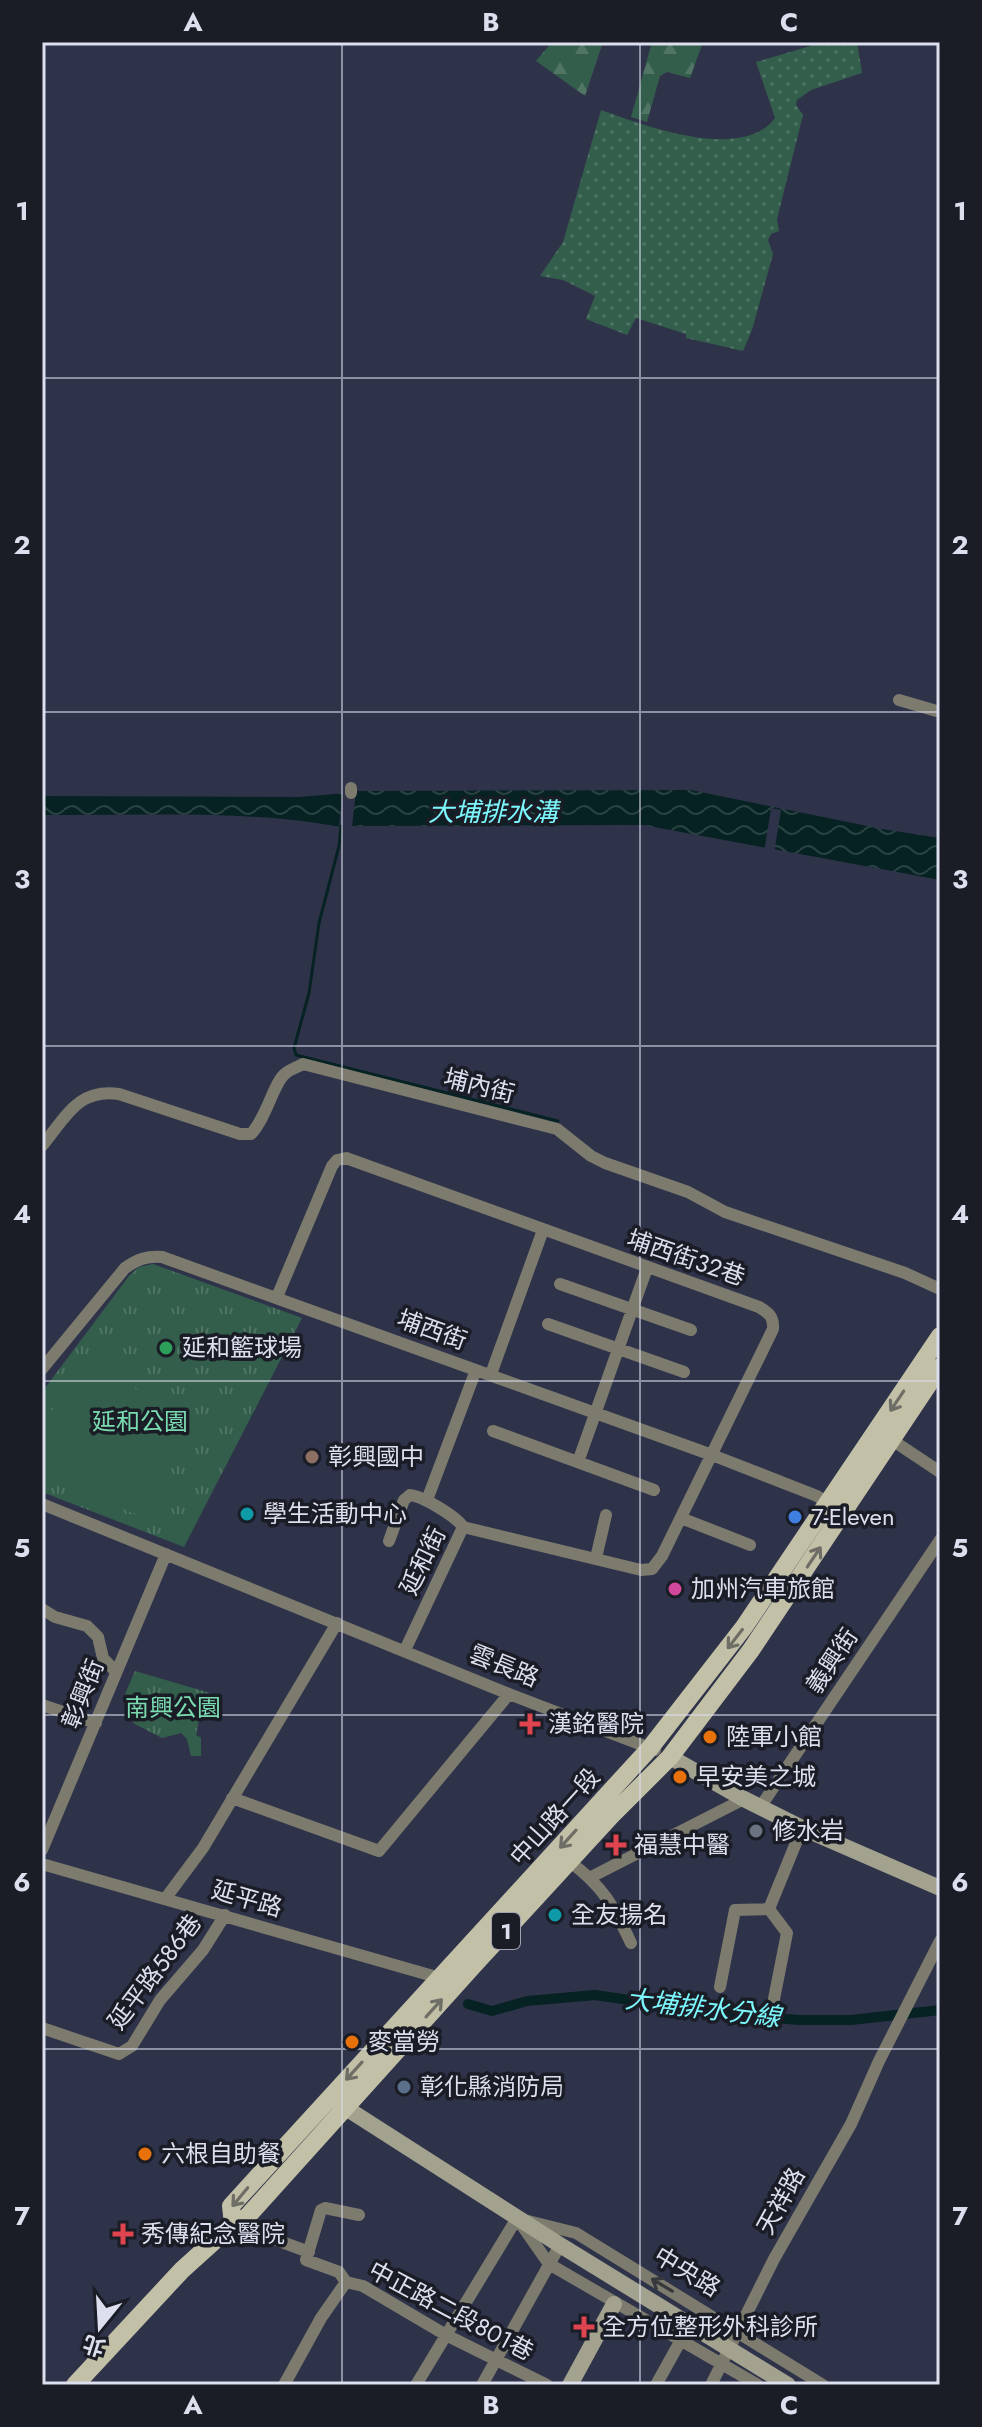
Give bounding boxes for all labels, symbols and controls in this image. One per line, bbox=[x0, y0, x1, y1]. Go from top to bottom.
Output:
text: A bbox=[182, 3, 203, 41]
text: B bbox=[482, 3, 500, 41]
text: C bbox=[780, 3, 798, 41]
text: 1 bbox=[15, 192, 29, 230]
text: 1 bbox=[953, 192, 967, 230]
text: 2 bbox=[13, 526, 31, 564]
text: 2 bbox=[951, 526, 969, 564]
water label: 大埔排水溝 bbox=[428, 793, 562, 831]
text: 3 bbox=[14, 860, 30, 898]
text: 3 bbox=[952, 860, 968, 898]
street label: 埔內街 bbox=[440, 1060, 518, 1111]
text: 4 bbox=[13, 1195, 31, 1233]
text: 4 bbox=[951, 1195, 969, 1233]
street label: 埔西街32巷 bbox=[622, 1221, 750, 1294]
street label: 埔西街 bbox=[392, 1301, 472, 1358]
place label: 延和籃球場 bbox=[182, 1330, 302, 1365]
marker: 延和籃球場 bbox=[157, 1339, 175, 1357]
one-way arrow bbox=[889, 1390, 905, 1412]
park label: 延和公園 bbox=[92, 1404, 188, 1439]
place label: 彰興國中 bbox=[328, 1439, 424, 1474]
marker: 彰興國中 bbox=[303, 1448, 321, 1466]
place label: 學生活動中心 bbox=[263, 1496, 407, 1531]
place label: 7-Eleven bbox=[811, 1499, 895, 1534]
marker: 學生活動中心 bbox=[238, 1505, 256, 1523]
marker: 7-Eleven bbox=[786, 1508, 804, 1526]
street label: 延和街 bbox=[391, 1521, 454, 1601]
text: 5 bbox=[14, 1529, 30, 1567]
text: 5 bbox=[952, 1529, 968, 1567]
one-way arrow bbox=[805, 1546, 822, 1568]
place label: 加州汽車旅館 bbox=[691, 1571, 835, 1606]
marker: 加州汽車旅館 bbox=[666, 1580, 684, 1598]
street label: 義興街 bbox=[797, 1621, 866, 1700]
one-way arrow bbox=[726, 1628, 743, 1649]
street label: 雲長路 bbox=[464, 1636, 544, 1695]
street label: 彰興街 bbox=[53, 1654, 112, 1734]
park label: 南興公園 bbox=[125, 1690, 221, 1725]
place label: 漢銘醫院 bbox=[548, 1706, 644, 1741]
marker: 漢銘醫院 bbox=[519, 1713, 541, 1735]
place label: 陸軍小館 bbox=[726, 1719, 822, 1754]
marker: 陸軍小館 bbox=[701, 1728, 719, 1746]
place label: 早安美之城 bbox=[696, 1759, 816, 1794]
street label: 中山路一段 bbox=[501, 1760, 608, 1873]
marker: 早安美之城 bbox=[671, 1768, 689, 1786]
place label: 修水岩 bbox=[772, 1813, 844, 1848]
marker: 修水岩 bbox=[747, 1822, 765, 1840]
place label: 福慧中醫 bbox=[634, 1827, 730, 1862]
one-way arrow bbox=[559, 1828, 577, 1848]
marker: 福慧中醫 bbox=[605, 1834, 627, 1856]
text: 6 bbox=[13, 1863, 31, 1901]
text: 6 bbox=[951, 1863, 969, 1901]
street label: 延平路 bbox=[208, 1872, 287, 1925]
place label: 全友揚名 bbox=[571, 1897, 667, 1932]
marker: 全友揚名 bbox=[546, 1906, 564, 1924]
street label: 延平路586巷 bbox=[100, 1907, 210, 2037]
road number: 1 bbox=[492, 1913, 520, 1949]
water label: 大埔排水分線 bbox=[623, 1980, 786, 2037]
one-way arrow bbox=[424, 1999, 442, 2019]
place label: 麥當勞 bbox=[368, 2024, 440, 2059]
marker: 麥當勞 bbox=[343, 2033, 361, 2051]
one-way arrow bbox=[345, 2060, 363, 2080]
place label: 彰化縣消防局 bbox=[420, 2069, 564, 2104]
marker: 彰化縣消防局 bbox=[395, 2078, 413, 2096]
place label: 六根自助餐 bbox=[161, 2136, 281, 2171]
marker: 六根自助餐 bbox=[136, 2145, 154, 2163]
street label: 天祥路 bbox=[748, 2161, 813, 2241]
one-way arrow bbox=[232, 2186, 250, 2207]
text: 7 bbox=[14, 2197, 30, 2235]
text: 7 bbox=[952, 2197, 968, 2235]
place label: 秀傳紀念醫院 bbox=[141, 2216, 285, 2251]
marker: 秀傳紀念醫院 bbox=[112, 2223, 134, 2245]
street label: 中央路 bbox=[647, 2238, 727, 2305]
street label: 中正路二段801巷 bbox=[363, 2252, 540, 2369]
one-way arrow bbox=[651, 2277, 674, 2293]
north arrow bbox=[60, 2287, 140, 2367]
place label: 全方位整形外科診所 bbox=[602, 2309, 818, 2344]
marker: 全方位整形外科診所 bbox=[573, 2316, 595, 2338]
text: 北 bbox=[78, 2327, 109, 2365]
text: A bbox=[182, 2386, 203, 2424]
text: B bbox=[482, 2386, 500, 2424]
text: C bbox=[780, 2386, 798, 2424]

